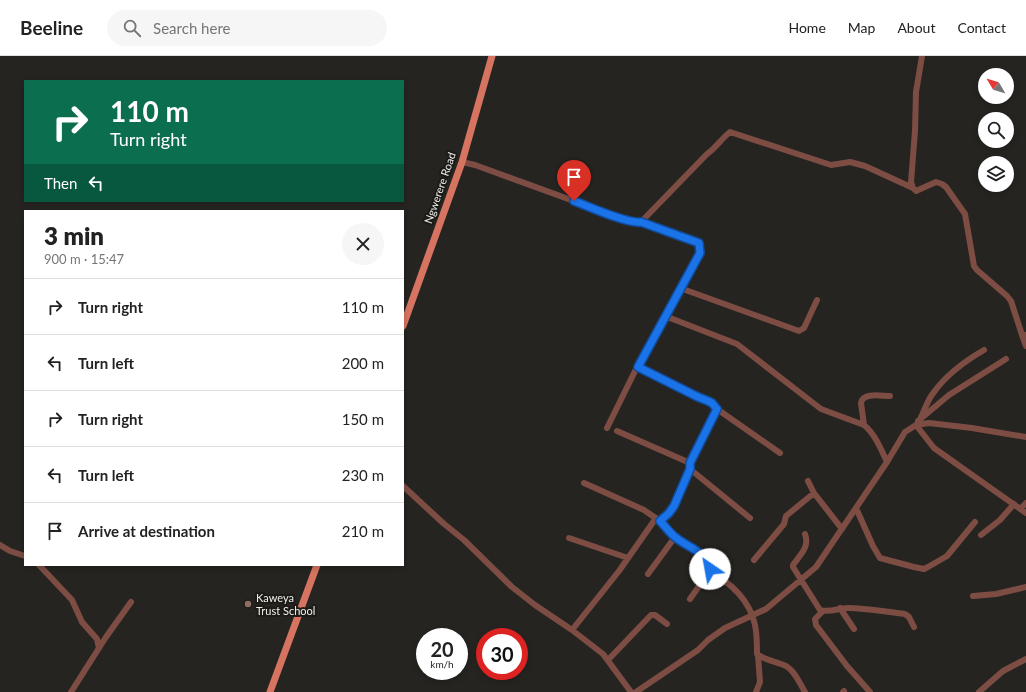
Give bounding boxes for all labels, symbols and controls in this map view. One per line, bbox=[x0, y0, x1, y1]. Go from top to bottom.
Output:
search box bbox=[107, 10, 387, 46]
text: Beeline bbox=[20, 16, 83, 39]
icon: search bbox=[121, 17, 143, 39]
text: Search here bbox=[153, 19, 230, 37]
text: Home bbox=[788, 19, 826, 36]
text: Map bbox=[848, 19, 875, 36]
text: About bbox=[897, 19, 935, 36]
text: Contact bbox=[957, 19, 1006, 36]
north arrow bbox=[978, 68, 1014, 104]
map controls bbox=[978, 68, 1014, 192]
text: 110 m bbox=[110, 94, 189, 128]
icon: right bbox=[44, 96, 96, 148]
button: search bbox=[978, 112, 1014, 148]
text: Turn right bbox=[110, 128, 187, 150]
street label: Ngwerere Road bbox=[421, 150, 458, 225]
button: layers bbox=[978, 156, 1014, 192]
pin bbox=[557, 160, 591, 201]
icon: arrive bbox=[563, 166, 585, 188]
icon: left bbox=[85, 172, 107, 194]
text: Then bbox=[44, 174, 77, 192]
text: 3 min bbox=[44, 221, 104, 250]
button: close bbox=[342, 223, 384, 265]
text: 900 m · 15:47 bbox=[44, 251, 124, 267]
icon: right bbox=[44, 296, 66, 318]
text: Turn right bbox=[78, 298, 143, 316]
text: 110 m bbox=[342, 298, 384, 316]
icon: left bbox=[44, 352, 66, 374]
text: Turn left bbox=[78, 354, 134, 372]
text: 200 m bbox=[342, 354, 384, 372]
icon: right bbox=[44, 408, 66, 430]
text: Turn right bbox=[78, 410, 143, 428]
text: 150 m bbox=[342, 410, 384, 428]
icon: left bbox=[44, 464, 66, 486]
text: Turn left bbox=[78, 466, 134, 484]
text: 230 m bbox=[342, 466, 384, 484]
icon: arrive bbox=[44, 520, 66, 542]
text: Arrive at destination bbox=[78, 522, 215, 540]
text: 210 m bbox=[342, 522, 384, 540]
position arrow bbox=[689, 548, 731, 590]
place label: Kaweya Trust School bbox=[256, 591, 315, 617]
marker: Kaweya Trust School bbox=[243, 599, 253, 609]
speed limit sign: 30 bbox=[476, 628, 528, 680]
text: 20 bbox=[430, 637, 454, 661]
text: km/h bbox=[430, 658, 454, 670]

